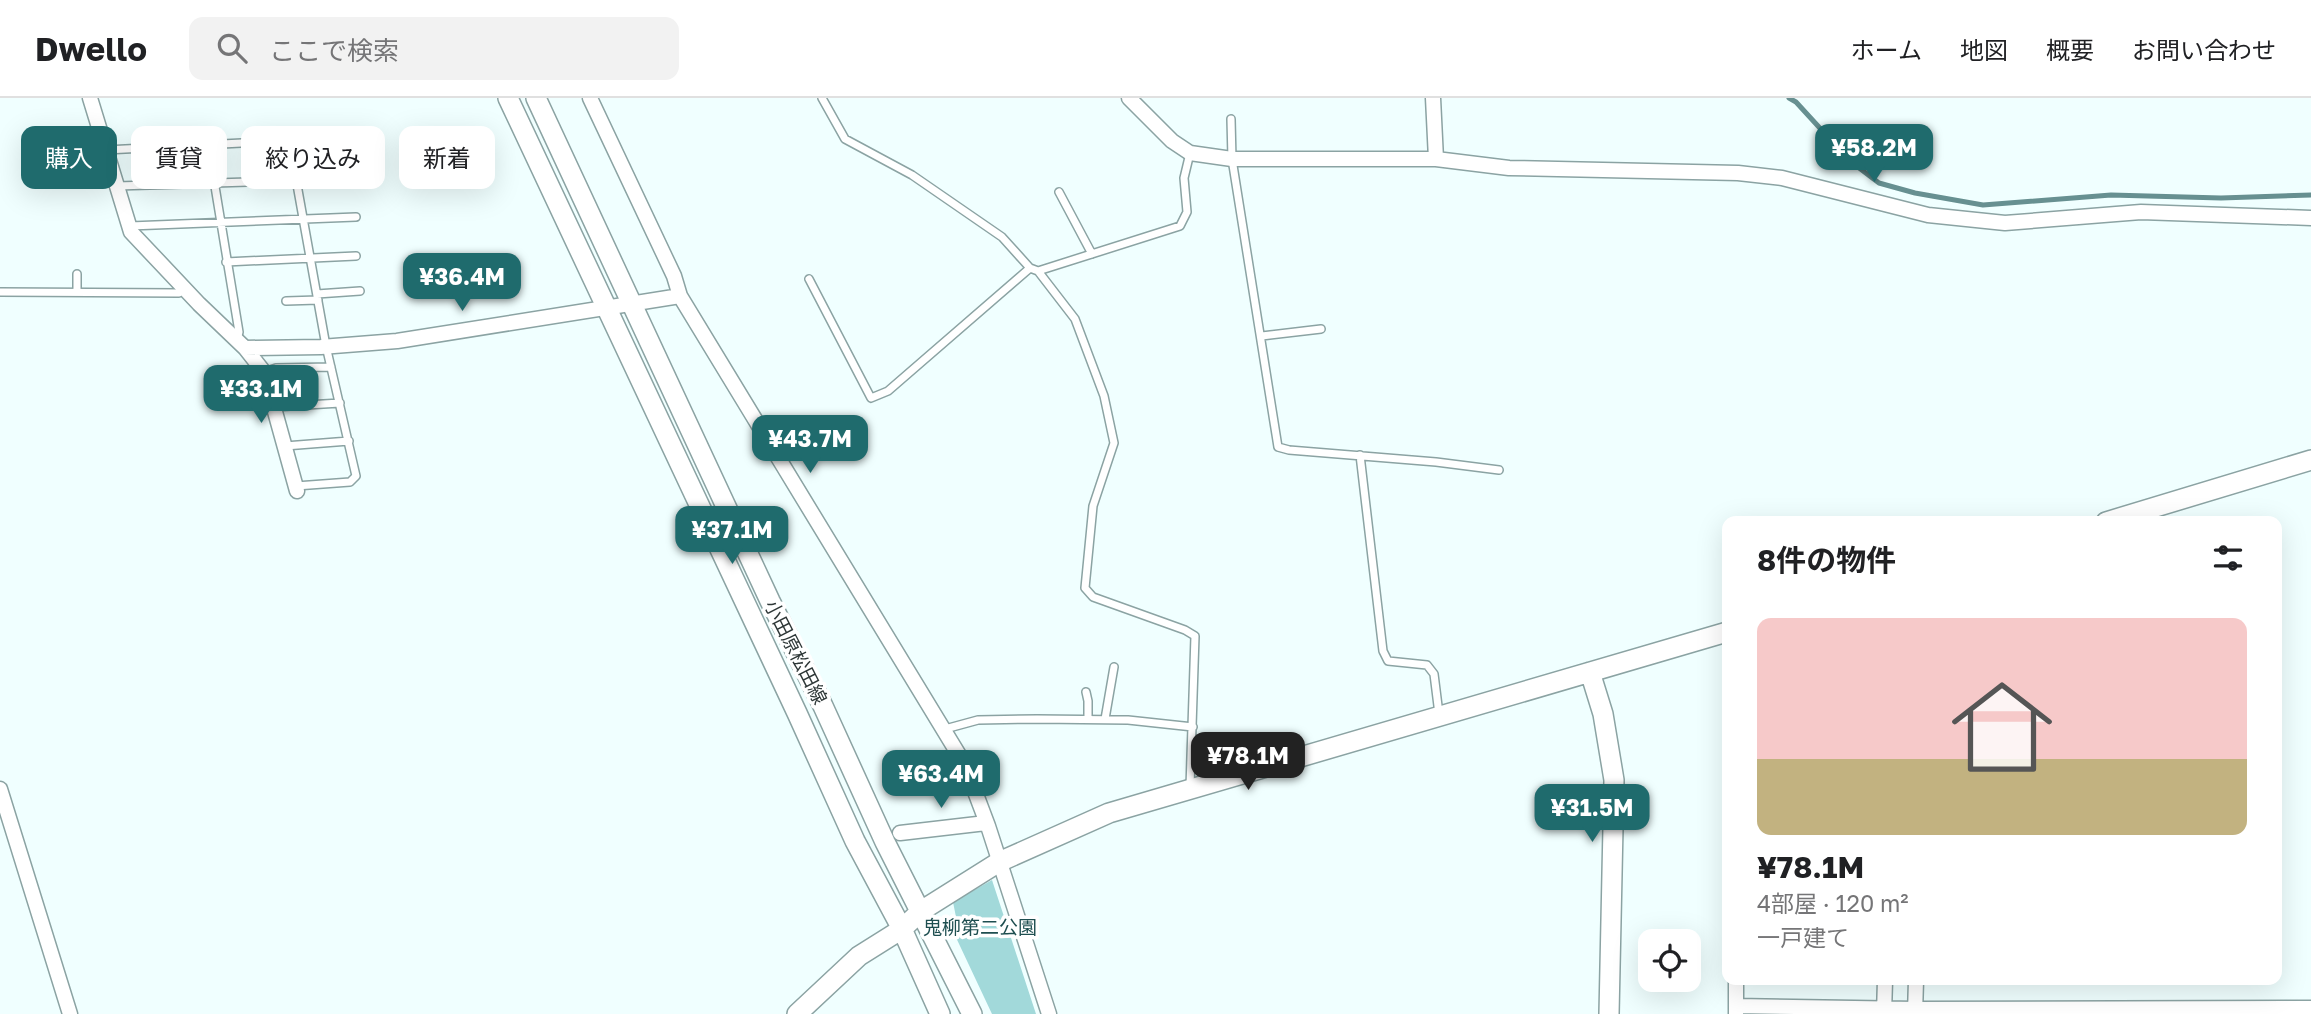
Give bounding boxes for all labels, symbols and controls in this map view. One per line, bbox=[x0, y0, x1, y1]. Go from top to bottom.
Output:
search box bbox=[189, 17, 679, 80]
text: Dwello bbox=[35, 29, 147, 68]
icon: search bbox=[213, 29, 251, 67]
text: ここで検索 bbox=[269, 35, 399, 66]
text: ホーム bbox=[1851, 35, 1922, 64]
text: 地図 bbox=[1960, 35, 2008, 64]
text: 概要 bbox=[2046, 35, 2094, 64]
text: お問い合わせ bbox=[2132, 35, 2276, 64]
pin: ¥58.2M bbox=[1817, 125, 1931, 184]
chip: 購入 bbox=[21, 126, 117, 189]
chip: 賃貸 bbox=[131, 126, 227, 189]
chip: 絞り込み bbox=[241, 126, 385, 189]
chip: 新着 bbox=[399, 126, 495, 189]
text: ¥58.2M bbox=[1831, 133, 1917, 161]
pin: ¥36.4M bbox=[405, 254, 519, 313]
text: ¥36.4M bbox=[419, 262, 505, 290]
pin: ¥33.1M bbox=[204, 366, 318, 425]
text: ¥33.1M bbox=[220, 374, 302, 402]
pin: ¥43.7M bbox=[753, 416, 867, 475]
text: ¥43.7M bbox=[768, 424, 852, 452]
pin: ¥37.1M bbox=[675, 506, 789, 566]
text: ¥37.1M bbox=[691, 515, 773, 543]
icon: filters bbox=[2209, 539, 2247, 577]
text: 8件の物件 bbox=[1757, 542, 1896, 578]
street label: 小田原松田線 bbox=[760, 596, 833, 708]
icon: home bbox=[1939, 664, 2065, 790]
pin: ¥78.1M bbox=[1191, 732, 1305, 792]
text: ¥78.1M bbox=[1207, 741, 1289, 769]
pin: ¥63.4M bbox=[884, 750, 998, 810]
text: ¥63.4M bbox=[898, 759, 984, 787]
pin: ¥31.5M bbox=[1535, 784, 1649, 844]
text: ¥31.5M bbox=[1551, 793, 1633, 821]
text: ¥78.1M bbox=[1757, 849, 1864, 885]
text: 4部屋 · 120 m² bbox=[1757, 889, 1909, 917]
park label: 鬼柳第二公園 bbox=[923, 915, 1037, 938]
text: 一戸建て bbox=[1757, 923, 1849, 951]
map controls bbox=[1638, 929, 1701, 992]
button: locate bbox=[1638, 929, 1701, 992]

